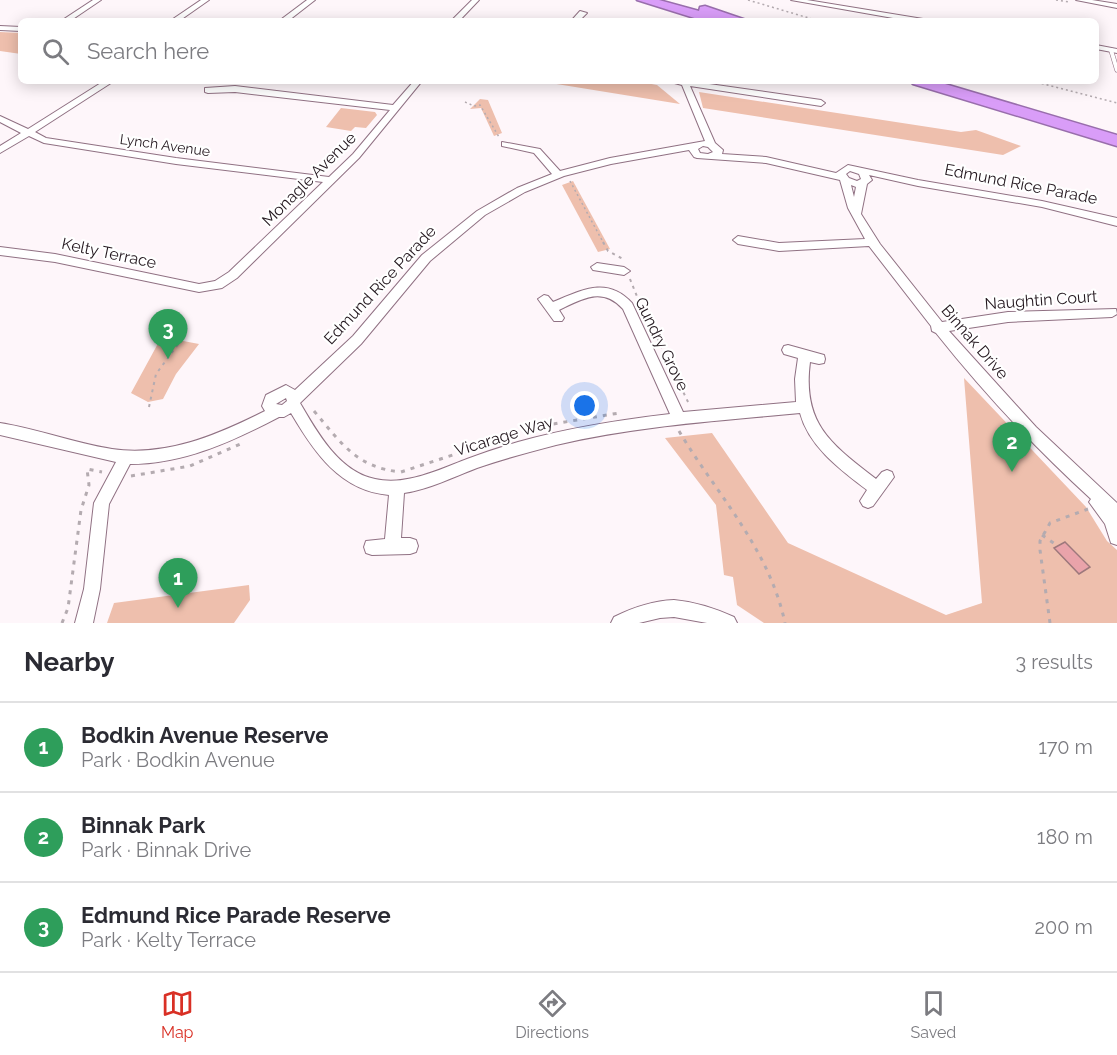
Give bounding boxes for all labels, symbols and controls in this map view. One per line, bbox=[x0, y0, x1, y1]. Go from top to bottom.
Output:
search box bbox=[18, 18, 1099, 84]
icon: search bbox=[39, 35, 72, 68]
text: Search here bbox=[87, 38, 209, 64]
street label: Monagle Avenue bbox=[258, 128, 360, 230]
street label: Lynch Avenue bbox=[119, 131, 211, 159]
street label: Edmund Rice Parade bbox=[943, 160, 1099, 208]
street label: Edmund Rice Parade bbox=[320, 222, 440, 348]
street label: Kelty Terrace bbox=[60, 234, 158, 272]
street label: Naughtin Court bbox=[984, 287, 1099, 313]
street label: Gundry Grove bbox=[631, 294, 693, 394]
street label: Binnak Drive bbox=[938, 301, 1012, 383]
pin: 3 bbox=[148, 310, 188, 359]
your location bbox=[570, 391, 599, 420]
street label: Vicarage Way bbox=[452, 412, 556, 460]
pin: 2 bbox=[992, 422, 1032, 472]
pin: 1 bbox=[158, 558, 198, 608]
text: Nearby bbox=[24, 647, 114, 677]
text: 3 results bbox=[1015, 650, 1093, 674]
text: Bodkin Avenue Reserve bbox=[81, 722, 328, 748]
text: 1 bbox=[39, 735, 48, 759]
text: 170 m bbox=[1038, 735, 1093, 759]
text: Park · Bodkin Avenue bbox=[81, 748, 275, 772]
text: Binnak Park bbox=[81, 812, 205, 838]
text: 2 bbox=[38, 825, 49, 849]
text: 180 m bbox=[1037, 825, 1093, 849]
text: Park · Binnak Drive bbox=[81, 838, 251, 862]
text: Edmund Rice Parade Reserve bbox=[81, 902, 391, 928]
text: 3 bbox=[38, 915, 49, 939]
text: 200 m bbox=[1035, 915, 1093, 939]
text: Park · Kelty Terrace bbox=[81, 928, 256, 952]
tab: Map bbox=[161, 987, 194, 1042]
tab: Directions bbox=[515, 987, 589, 1042]
tab: Saved bbox=[910, 987, 956, 1042]

